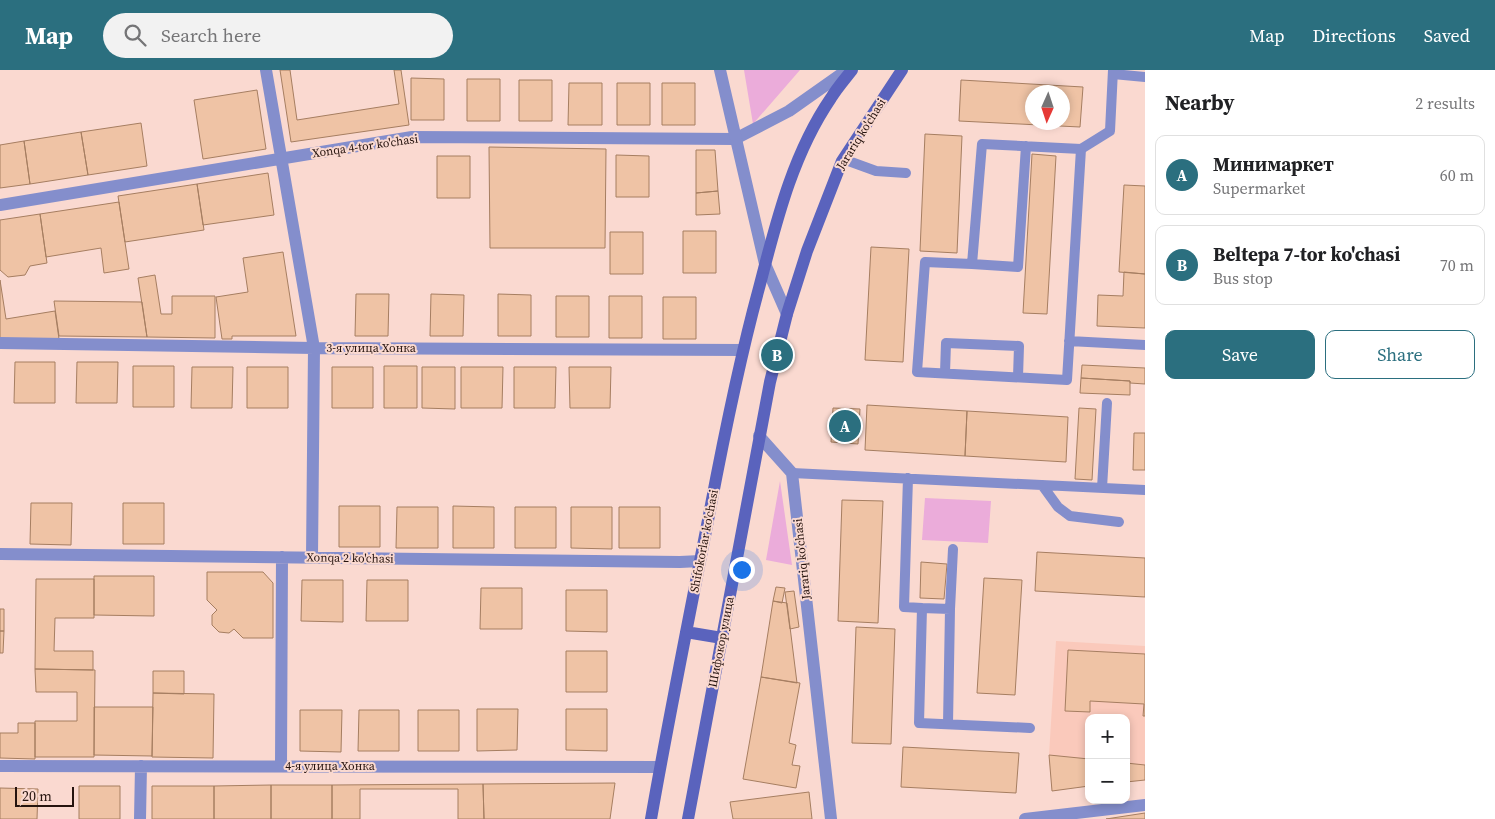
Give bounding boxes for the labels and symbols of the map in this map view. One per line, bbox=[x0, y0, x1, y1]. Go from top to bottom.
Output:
north arrow bbox=[1025, 85, 1070, 130]
street label: Jarariq ko'chasi bbox=[832, 95, 890, 174]
street label: Xonqa 4-tor ko'chasi bbox=[311, 131, 419, 161]
pin: B bbox=[761, 336, 793, 374]
street label: 3-я улица Хонка bbox=[326, 340, 417, 356]
pin: A bbox=[829, 407, 861, 445]
street label: Shifokorlar ko'chasi bbox=[686, 488, 722, 594]
street label: Jarariq ko'chasi bbox=[790, 517, 814, 601]
street label: Xonqa 2 ko'chasi bbox=[306, 549, 394, 567]
your location bbox=[729, 557, 755, 583]
street label: Шифокор улица bbox=[704, 594, 738, 689]
street label: 4-я улица Хонка bbox=[285, 758, 376, 774]
scale bar bbox=[15, 784, 74, 807]

